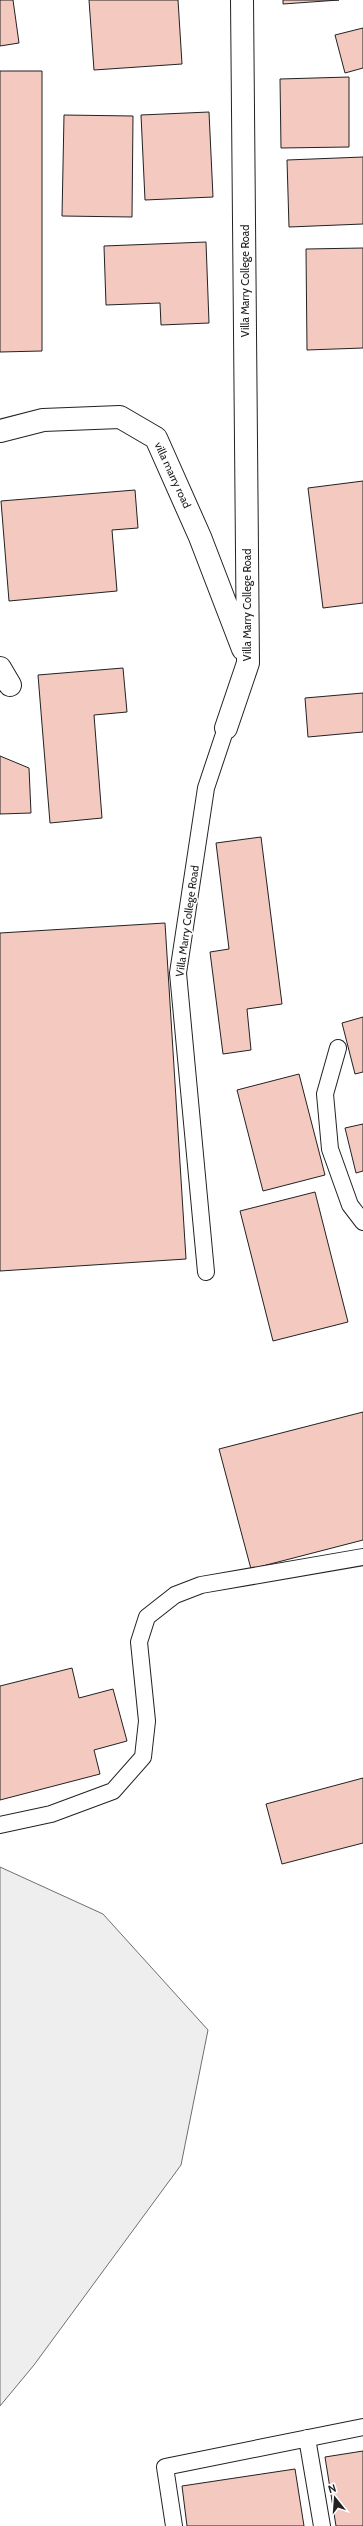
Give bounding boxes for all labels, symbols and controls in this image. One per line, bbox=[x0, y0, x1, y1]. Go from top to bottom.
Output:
street label: Villa Marry College Road bbox=[238, 225, 252, 337]
street label: villa marry road bbox=[152, 440, 194, 510]
street label: Villa Marry College Road bbox=[240, 549, 254, 661]
street label: Villa Marry College Road bbox=[172, 864, 202, 978]
north arrow bbox=[315, 2478, 355, 2518]
text: N bbox=[326, 2481, 338, 2496]

